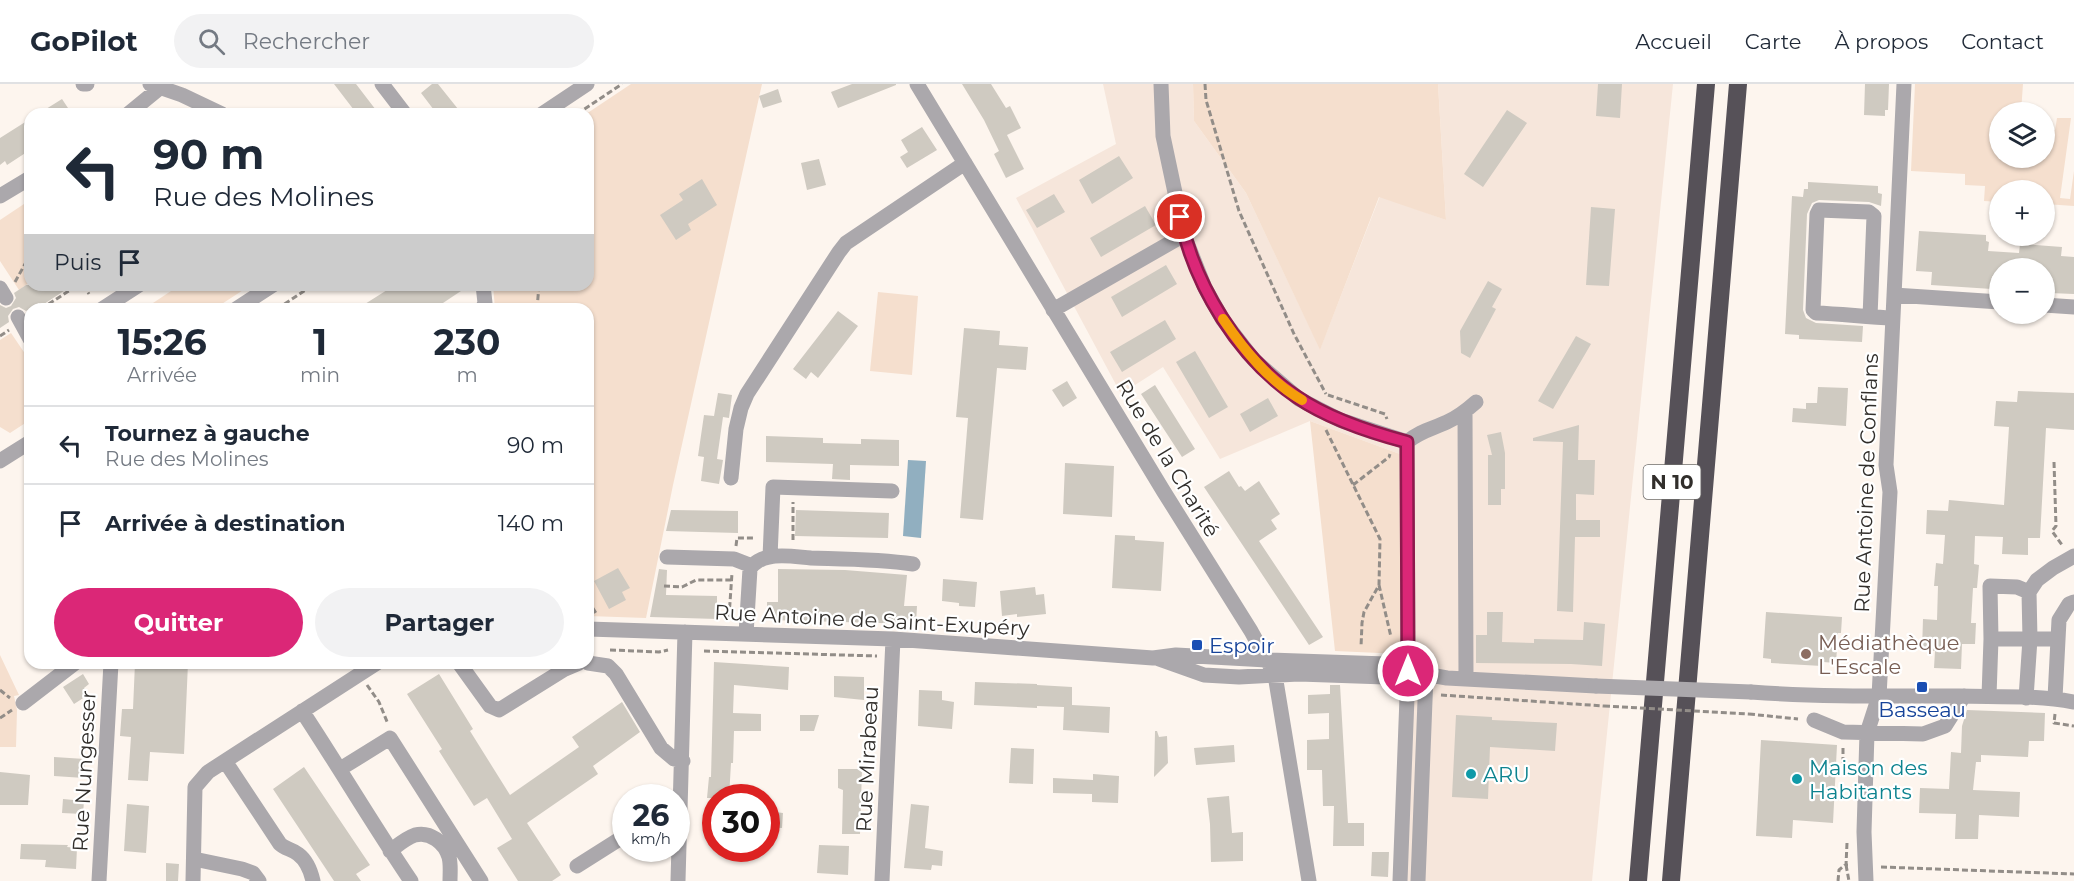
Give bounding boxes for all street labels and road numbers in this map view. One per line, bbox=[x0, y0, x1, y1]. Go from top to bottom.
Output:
street label: Rue Antoine de Conflans bbox=[1849, 353, 1883, 613]
street label: Rue de la Charité bbox=[1111, 375, 1225, 541]
road number: N 10 bbox=[1644, 465, 1700, 499]
street label: Rue Antoine de Saint-Exupéry bbox=[714, 599, 1031, 641]
street label: Rue Mirabeau bbox=[851, 685, 883, 833]
street label: Rue Nungesser bbox=[67, 690, 101, 852]

